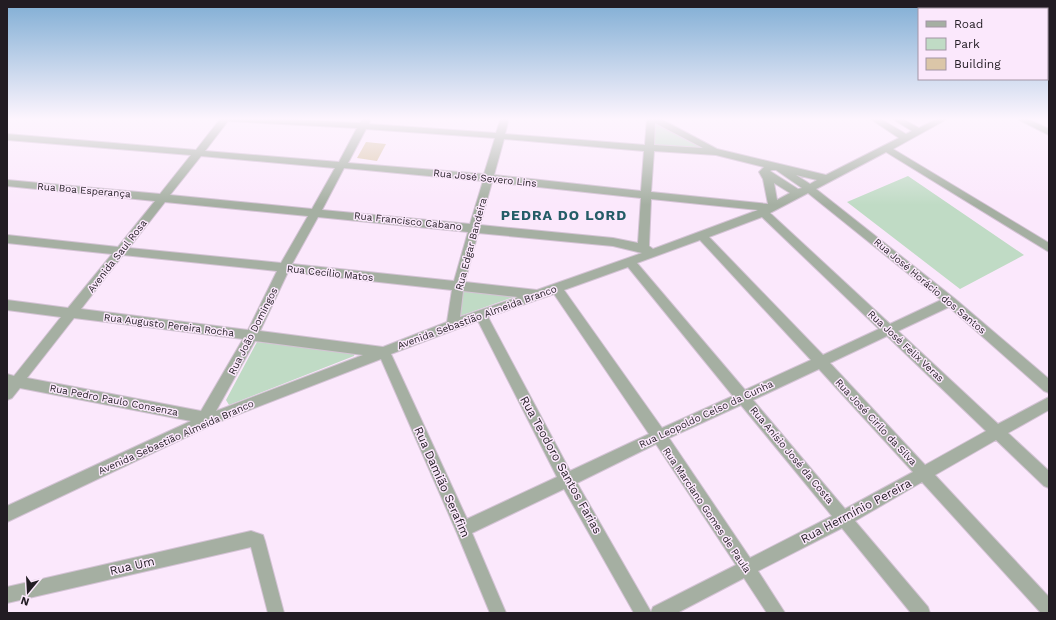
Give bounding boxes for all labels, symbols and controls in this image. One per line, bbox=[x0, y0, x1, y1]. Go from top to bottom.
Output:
legend bbox=[918, 8, 1048, 80]
text: Road bbox=[954, 17, 983, 31]
text: Park bbox=[954, 37, 980, 51]
text: Building bbox=[954, 57, 1001, 71]
street label: Rua José Severo Lins bbox=[433, 167, 537, 189]
street label: Rua Boa Esperança bbox=[37, 180, 131, 200]
street label: Rua Edgar Bandeira bbox=[453, 196, 489, 291]
district label: PEDRA DO LORD bbox=[501, 207, 627, 223]
street label: Rua Francisco Cabano bbox=[354, 210, 462, 232]
street label: Avenida Saul Rosa bbox=[85, 217, 149, 294]
street label: Rua José Horácio dos Santos bbox=[872, 236, 988, 336]
street label: Rua Cecílio Matos bbox=[286, 263, 374, 283]
street label: Avenida Sebastião Almeida Branco bbox=[396, 283, 558, 351]
street label: Rua João Domingos bbox=[226, 286, 280, 376]
street label: Rua José Felix Veras bbox=[866, 308, 946, 384]
street label: Rua Augusto Pereira Rocha bbox=[103, 312, 235, 338]
street label: Rua José Cirilo da Silva bbox=[833, 377, 919, 468]
street label: Rua Leopoldo Celso da Cunha bbox=[637, 378, 775, 450]
street label: Rua Pedro Paulo Consenza bbox=[49, 382, 179, 418]
street label: Rua Teodoro Santos Farias bbox=[517, 394, 605, 536]
street label: Avenida Sebastião Almeida Branco bbox=[97, 398, 255, 476]
street label: Rua Anísio José da Costa bbox=[748, 404, 836, 506]
street label: Rua Damião Serafim bbox=[411, 425, 473, 539]
street label: Rua Marciano Gomes de Paula bbox=[661, 445, 753, 575]
street label: Rua Hermínio Pereira bbox=[798, 476, 914, 546]
street label: Rua Um bbox=[108, 554, 156, 578]
north arrow bbox=[8, 572, 48, 612]
text: N bbox=[19, 594, 31, 608]

